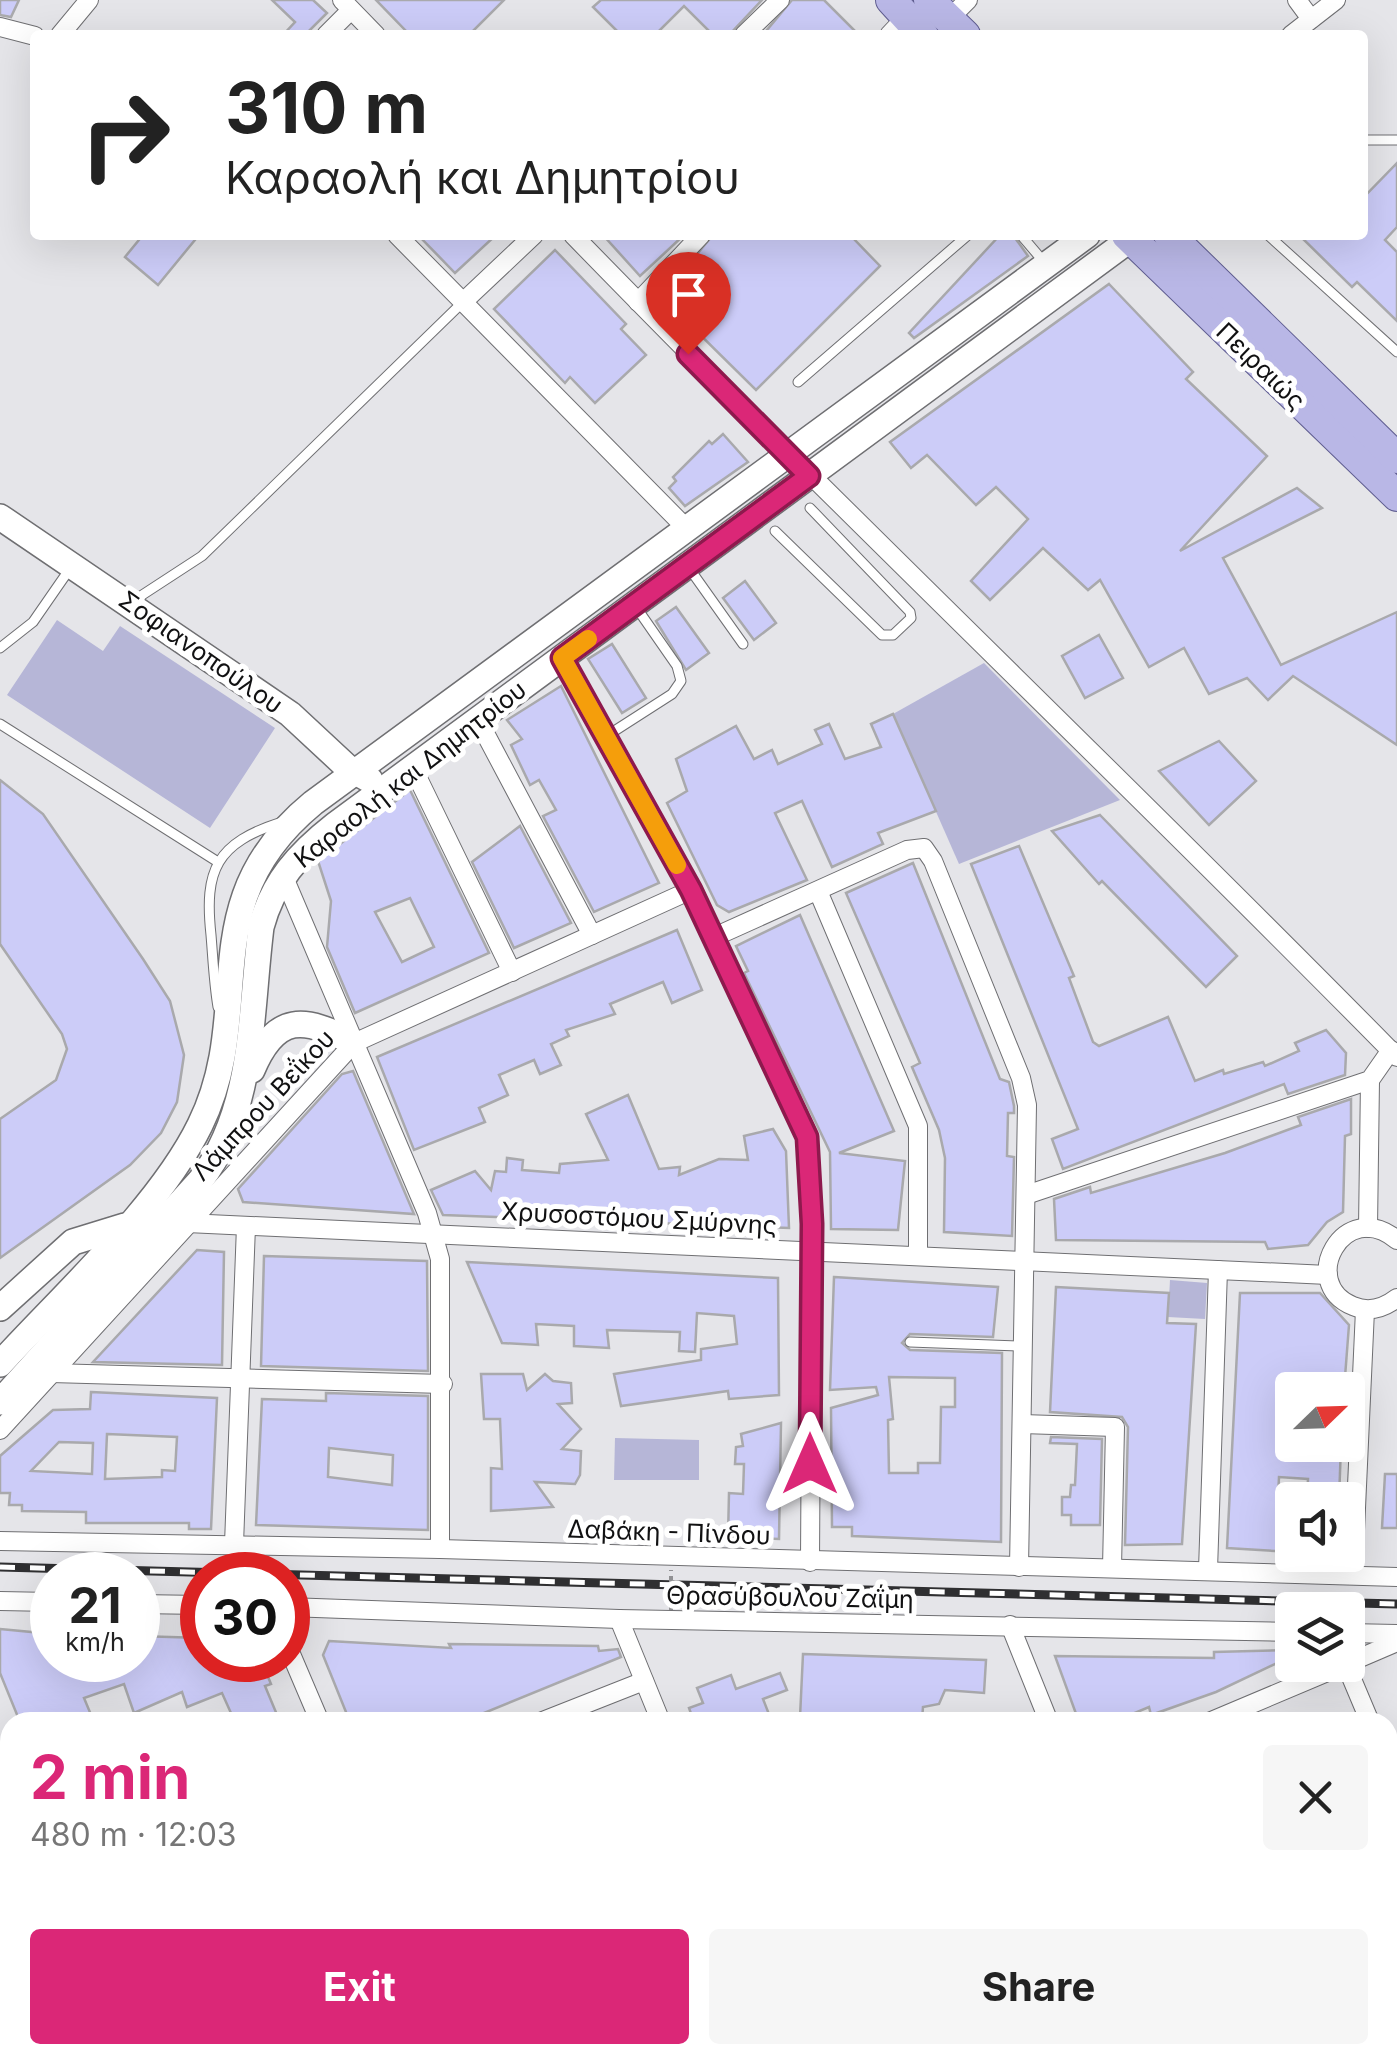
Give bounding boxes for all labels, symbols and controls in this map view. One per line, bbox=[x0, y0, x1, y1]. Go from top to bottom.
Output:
text: 310 m bbox=[225, 65, 428, 150]
icon: right bbox=[60, 70, 190, 200]
text: Καραολή και Δημητρίου bbox=[225, 150, 740, 205]
pin bbox=[646, 252, 731, 355]
icon: arrive bbox=[661, 267, 716, 322]
street label: Πειραιώς bbox=[1210, 316, 1312, 416]
street label: Σοφιανοπούλου bbox=[113, 584, 289, 720]
street label: Καραολή και Δημητρίου bbox=[288, 674, 532, 874]
street label: Λάμπρου Βεΐκου bbox=[185, 1023, 341, 1187]
street label: Χρυσοστόμου Σμύρνης bbox=[500, 1196, 778, 1240]
north arrow bbox=[1275, 1372, 1365, 1462]
map controls bbox=[1275, 1372, 1365, 1682]
position arrow bbox=[758, 1412, 862, 1516]
button: sound bbox=[1275, 1482, 1365, 1572]
street label: Δαβάκη - Πίνδου bbox=[567, 1513, 771, 1551]
speed limit sign: 30 bbox=[180, 1552, 310, 1682]
text: 21 bbox=[68, 1575, 122, 1635]
street label: Θρασύβουλου Ζαΐμη bbox=[666, 1580, 914, 1614]
button: layers bbox=[1275, 1592, 1365, 1682]
text: km/h bbox=[65, 1627, 125, 1657]
text: 2 min bbox=[30, 1741, 190, 1813]
button: close bbox=[1263, 1745, 1368, 1850]
text: 480 m · 12:03 bbox=[30, 1815, 237, 1854]
button: Exit bbox=[30, 1929, 689, 2044]
button: Share bbox=[709, 1929, 1368, 2044]

